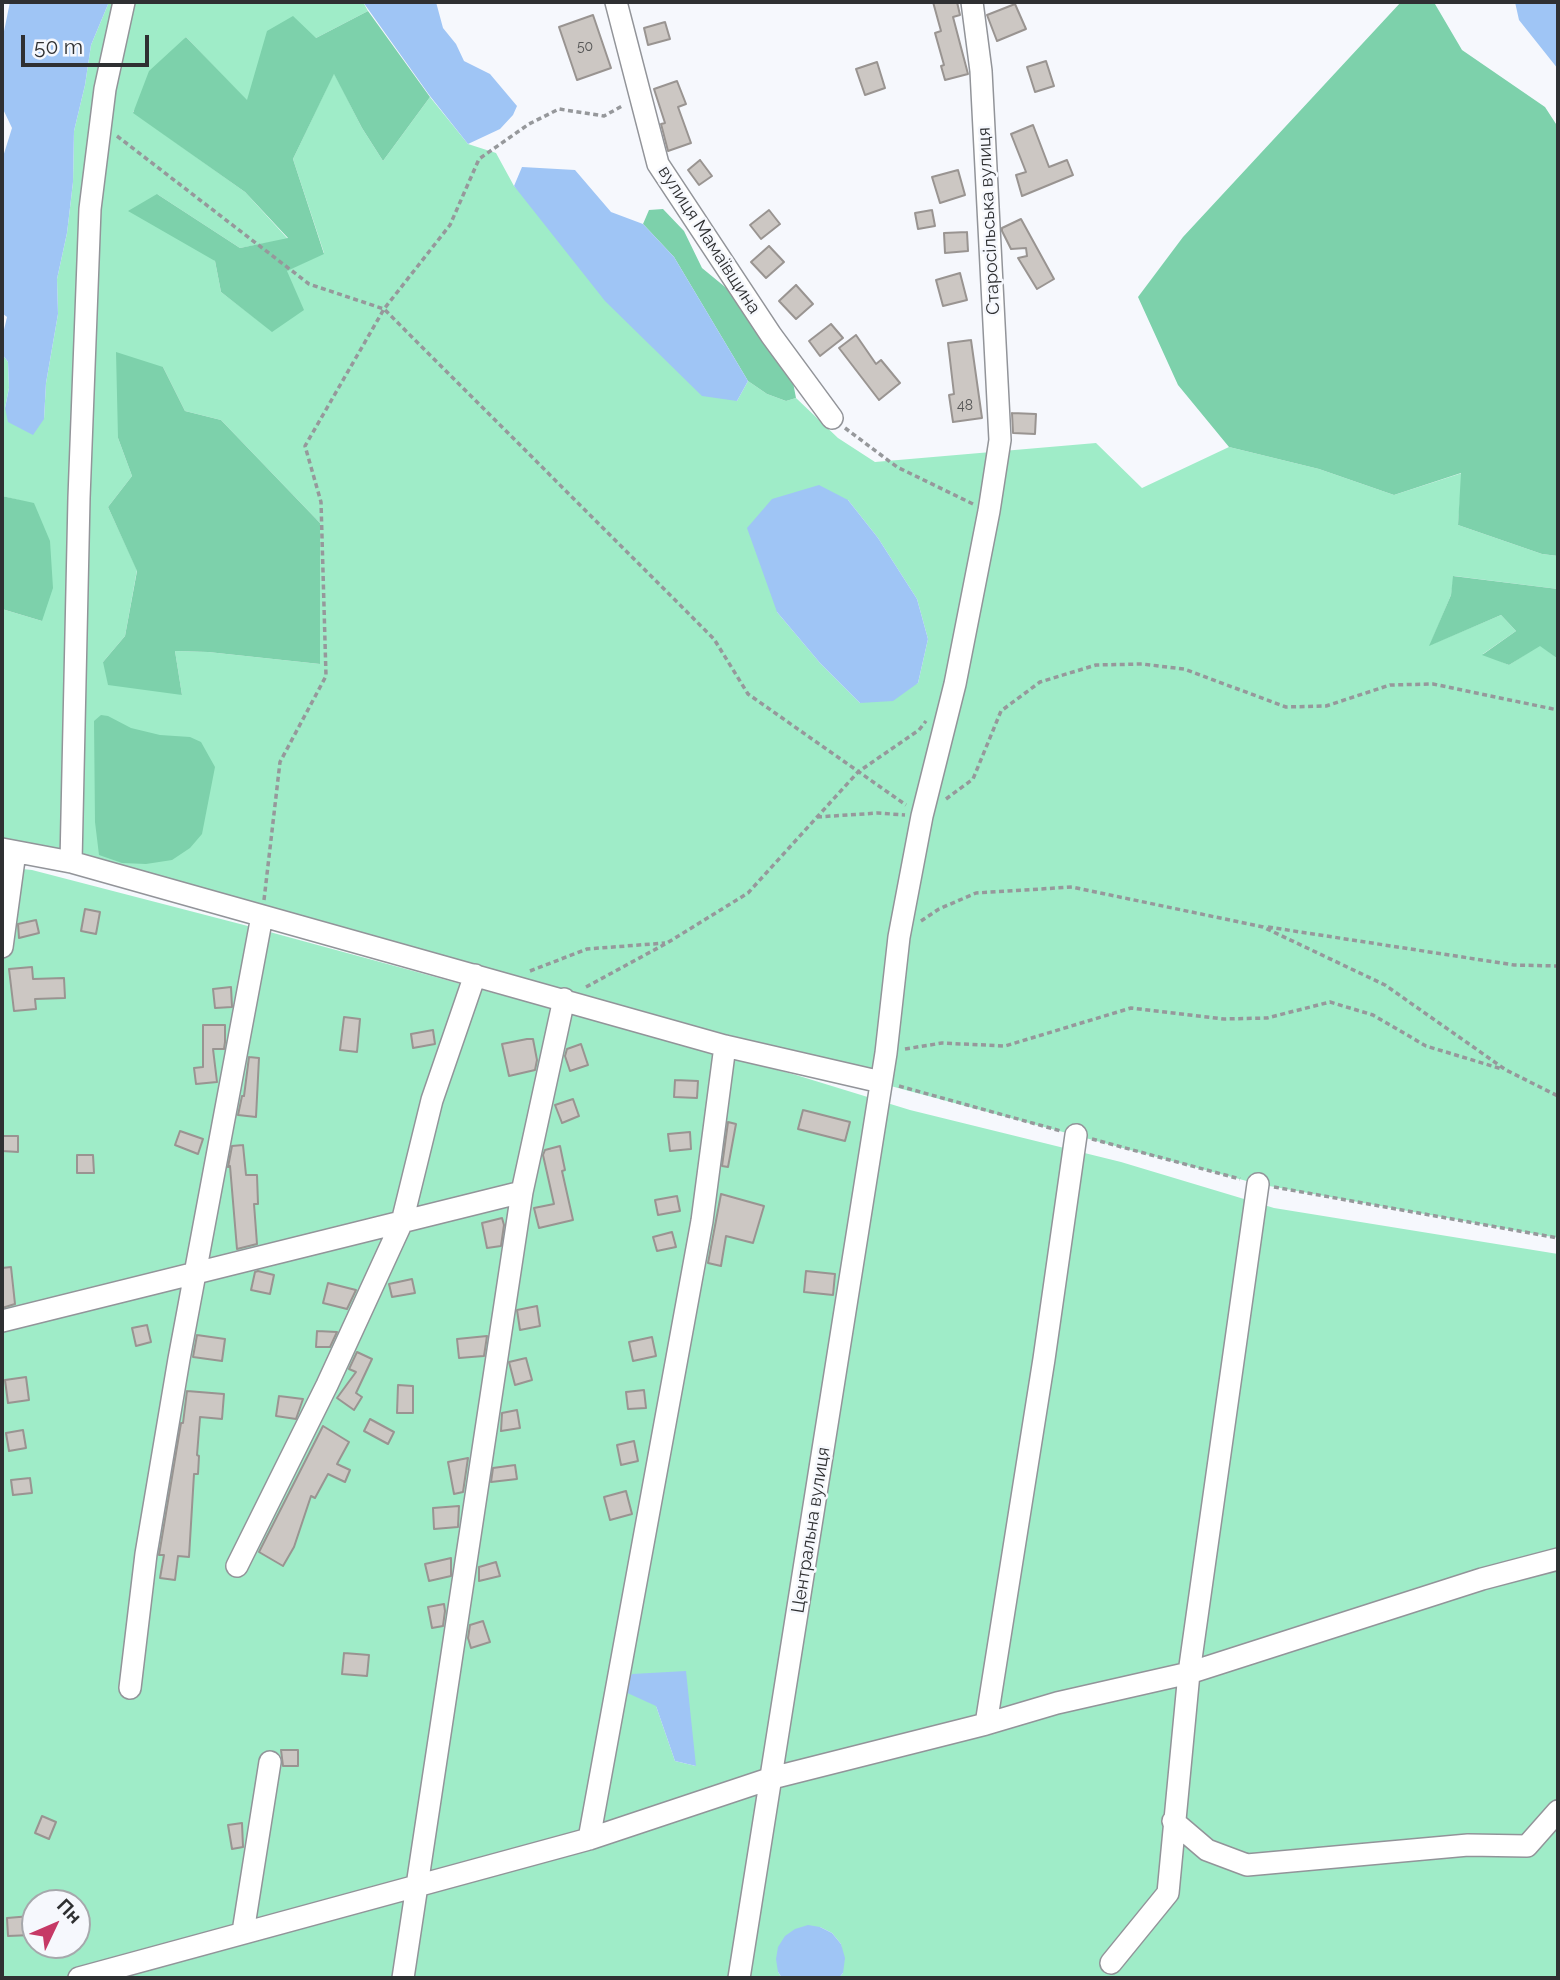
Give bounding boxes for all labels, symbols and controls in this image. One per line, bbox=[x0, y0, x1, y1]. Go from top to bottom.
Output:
scale bar bbox=[24, 21, 152, 65]
text: 50 m bbox=[34, 34, 83, 59]
house number: 50 bbox=[577, 39, 593, 55]
street label: Старосільська вулиця bbox=[973, 127, 1005, 315]
street label: вулиця Мамаївщина bbox=[653, 162, 765, 318]
house number: 48 bbox=[957, 398, 973, 414]
street label: Центральна вулиця bbox=[787, 1445, 835, 1615]
north arrow bbox=[21, 1889, 91, 1959]
text: Пн bbox=[53, 1894, 86, 1928]

